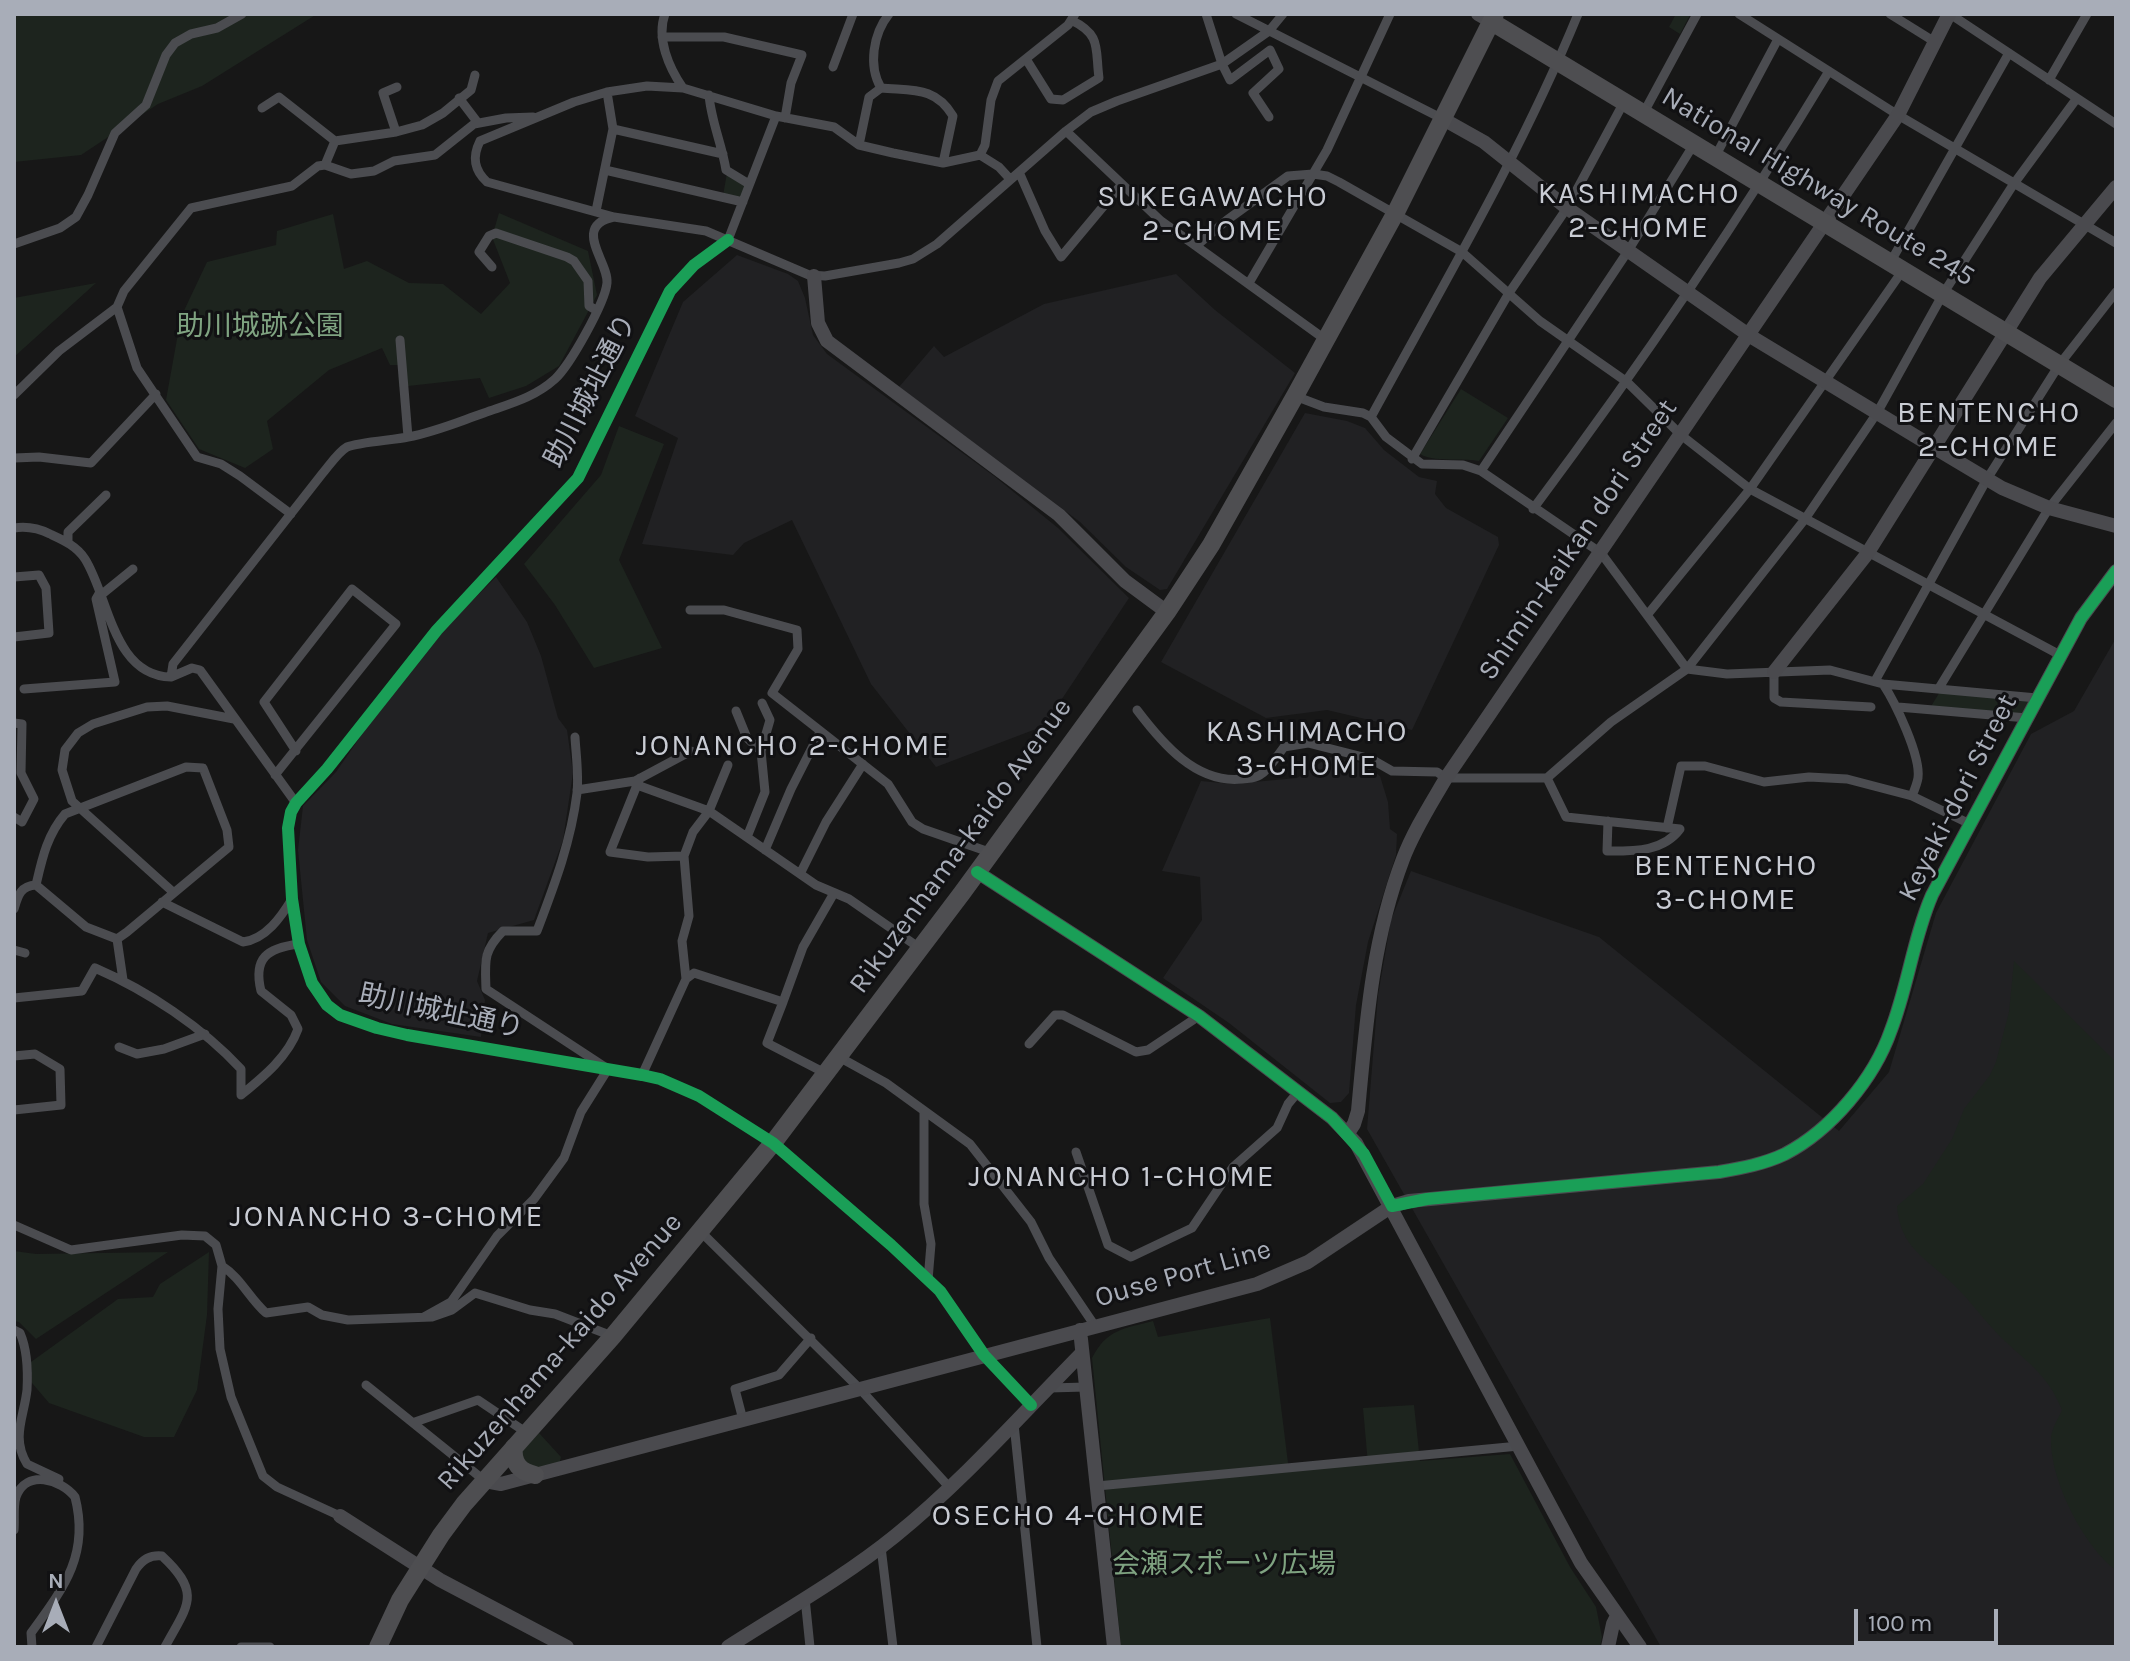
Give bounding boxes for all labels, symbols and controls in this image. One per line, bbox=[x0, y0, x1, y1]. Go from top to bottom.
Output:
street label: National Highway Route 245 bbox=[1655, 80, 1981, 294]
district label: KASHIMACHO 2-CHOME bbox=[1538, 176, 1740, 246]
district label: SUKEGAWACHO 2-CHOME bbox=[1097, 179, 1329, 250]
street label: 助川城址通り bbox=[538, 309, 644, 473]
park label: 助川城跡公園 bbox=[176, 310, 344, 344]
street label: Shimin-kaikan dori Street bbox=[1471, 393, 1685, 687]
district label: BENTENCHO 2-CHOME bbox=[1897, 395, 2081, 466]
street label: Keyaki-dori Street bbox=[1891, 689, 2025, 907]
street label: Rikuzenhama-kaido Avenue bbox=[843, 692, 1079, 1000]
district label: KASHIMACHO 3-CHOME bbox=[1206, 714, 1408, 784]
district label: JONANCHO 2-CHOME bbox=[636, 728, 950, 764]
district label: BENTENCHO 3-CHOME bbox=[1634, 848, 1818, 918]
street label: 助川城址通り bbox=[355, 978, 527, 1046]
district label: JONANCHO 1-CHOME bbox=[968, 1159, 1276, 1195]
district label: JONANCHO 3-CHOME bbox=[230, 1199, 544, 1235]
street label: Rikuzenhama-kaido Avenue bbox=[430, 1206, 690, 1498]
street label: Ouse Port Line bbox=[1091, 1233, 1275, 1315]
district label: OSECHO 4-CHOME bbox=[932, 1498, 1206, 1534]
park label: 会瀬スポーツ広場 bbox=[1112, 1548, 1336, 1582]
north arrow bbox=[16, 1565, 96, 1645]
text: N bbox=[48, 1568, 64, 1594]
scale bar bbox=[1858, 1593, 2002, 1643]
text: 100 m bbox=[1868, 1609, 1933, 1637]

